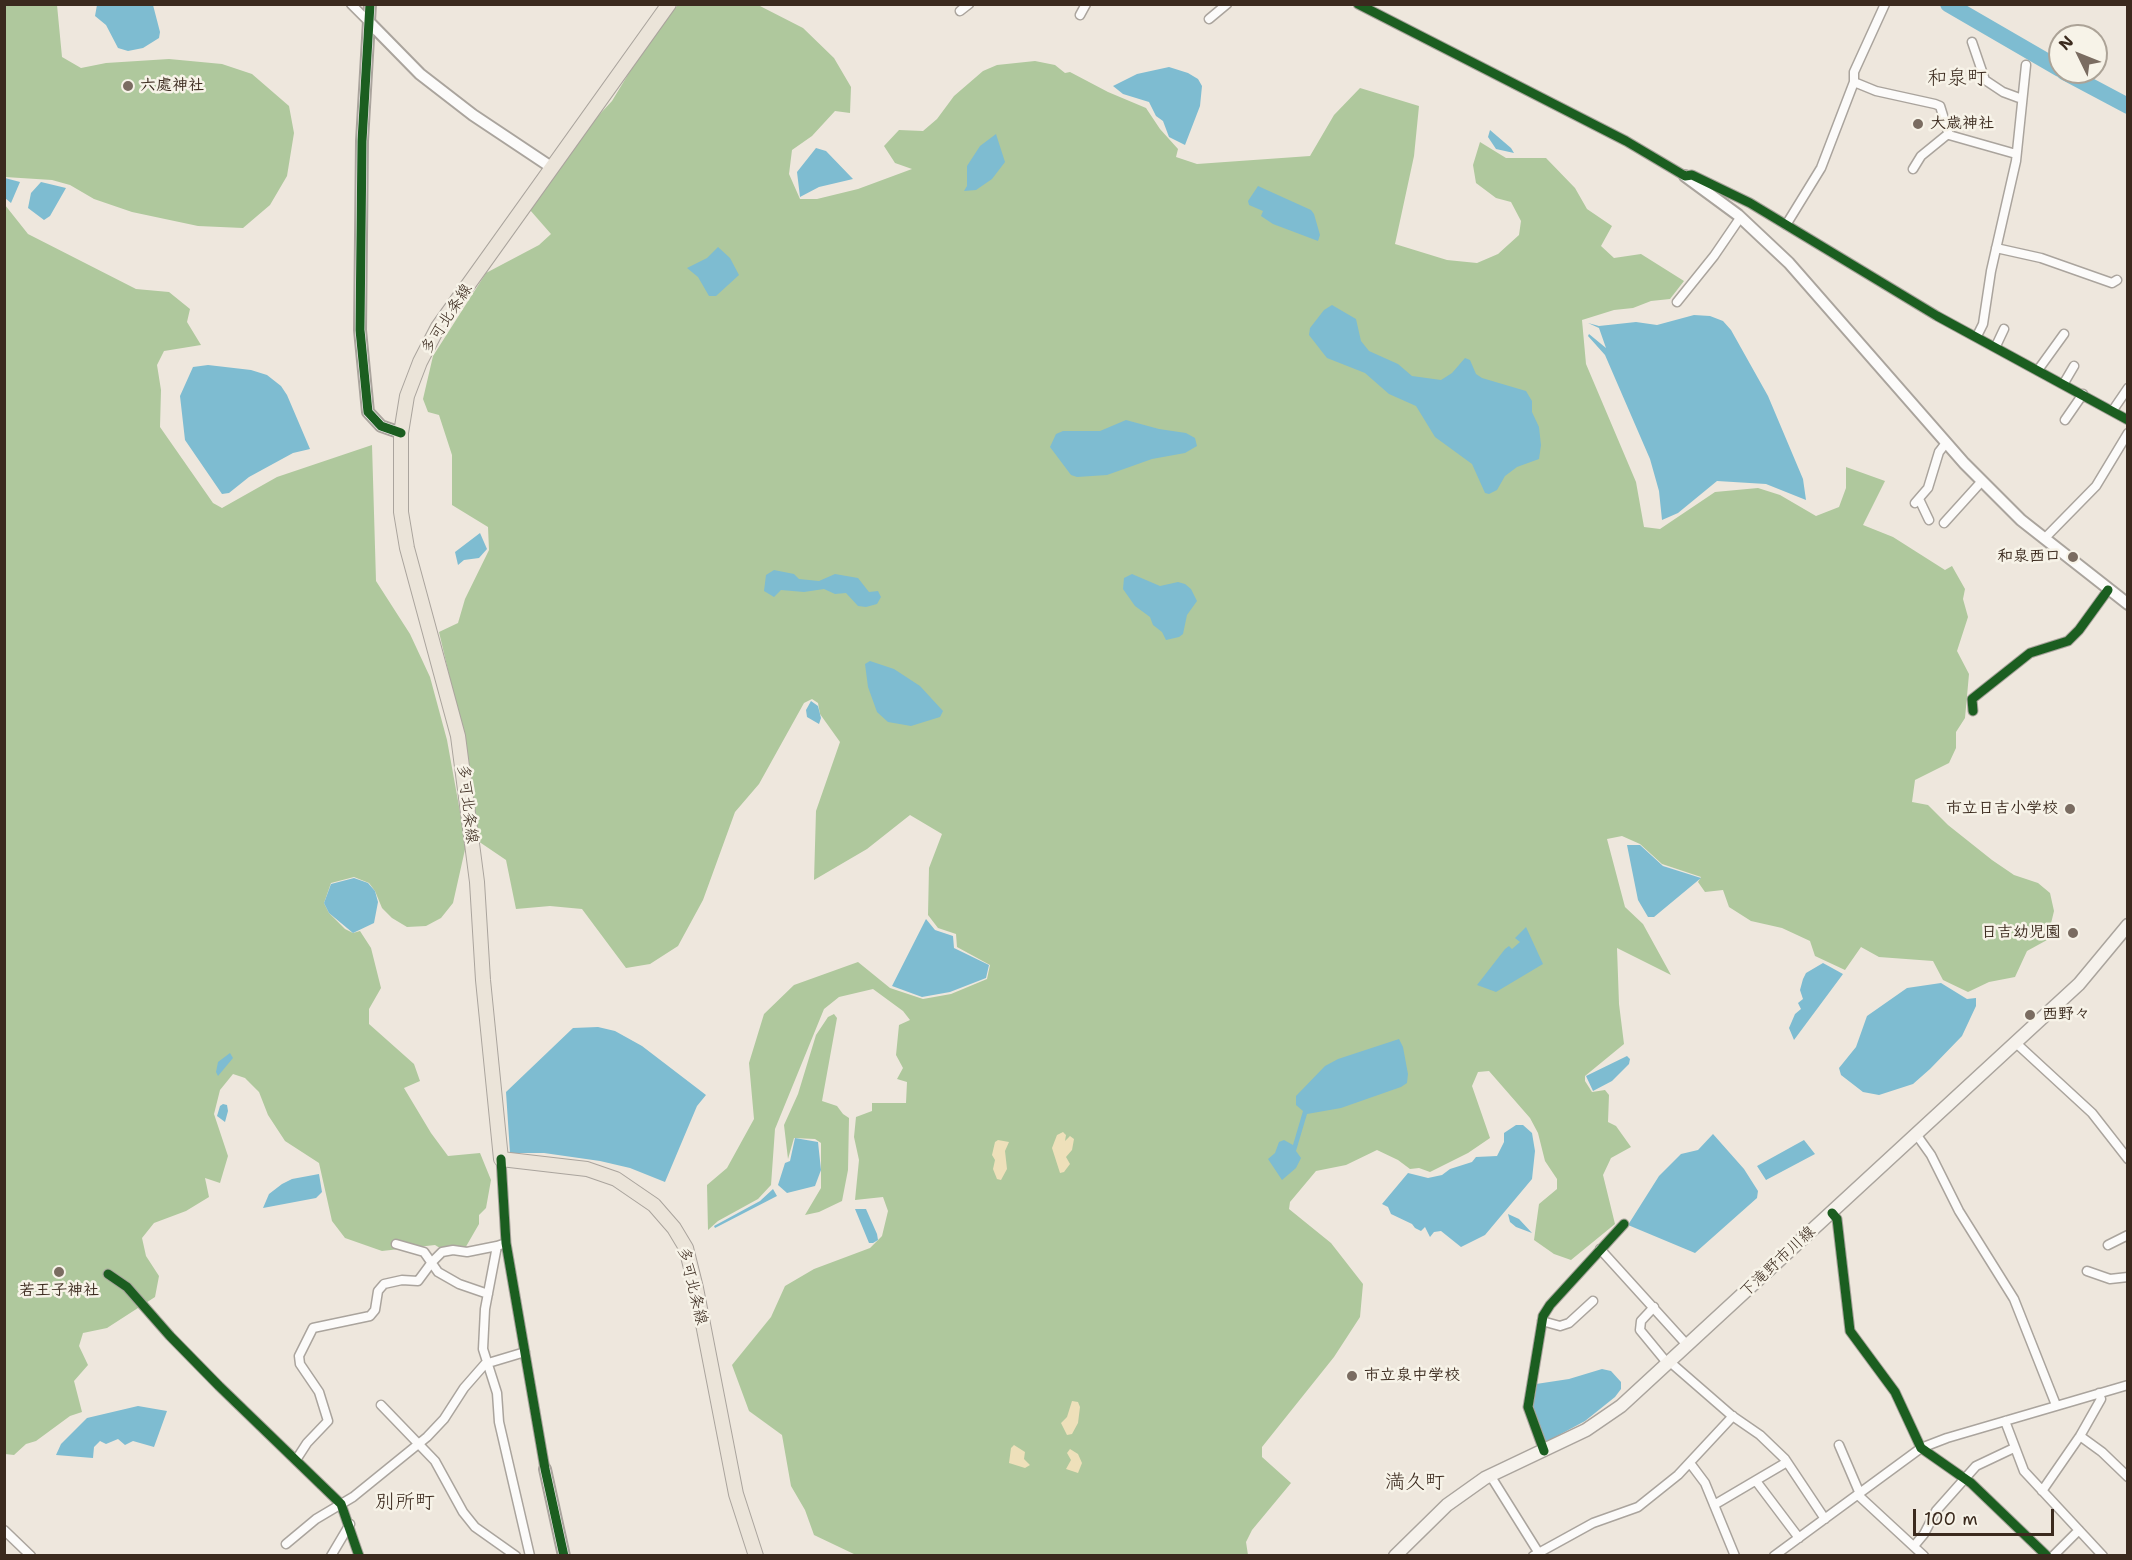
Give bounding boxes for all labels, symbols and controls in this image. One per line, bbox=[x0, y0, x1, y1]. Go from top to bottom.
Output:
north arrow bbox=[2048, 24, 2108, 84]
text: N bbox=[2054, 31, 2078, 55]
district label: 和泉町 bbox=[1927, 67, 1987, 91]
place label: 六處神社 bbox=[140, 76, 204, 96]
marker: 六處神社 bbox=[121, 79, 135, 93]
place label: 大歳神社 bbox=[1930, 114, 1994, 134]
marker: 大歳神社 bbox=[1911, 117, 1925, 131]
street label: 多可北条線 bbox=[417, 280, 477, 358]
place label: 和泉西口 bbox=[1997, 547, 2061, 567]
marker: 和泉西口 bbox=[2066, 550, 2080, 564]
street label: 多可北条線 bbox=[453, 763, 481, 845]
place label: 市立日吉小学校 bbox=[1946, 799, 2058, 819]
marker: 市立日吉小学校 bbox=[2063, 802, 2077, 816]
place label: 日吉幼児園 bbox=[1981, 923, 2061, 943]
marker: 日吉幼児園 bbox=[2066, 926, 2080, 940]
place label: 西野々 bbox=[2042, 1005, 2090, 1025]
marker: 西野々 bbox=[2023, 1008, 2037, 1022]
street label: 下滝野市川線 bbox=[1736, 1222, 1820, 1302]
street label: 多可北条線 bbox=[673, 1245, 711, 1327]
marker: 若王子神社 bbox=[52, 1265, 66, 1279]
place label: 若王子神社 bbox=[19, 1281, 99, 1301]
place label: 市立泉中学校 bbox=[1364, 1366, 1460, 1386]
marker: 市立泉中学校 bbox=[1345, 1369, 1359, 1383]
district label: 満久町 bbox=[1385, 1471, 1445, 1495]
district label: 別所町 bbox=[375, 1491, 435, 1515]
scale bar bbox=[1916, 1497, 2057, 1535]
text: 100 m bbox=[1924, 1507, 1978, 1531]

